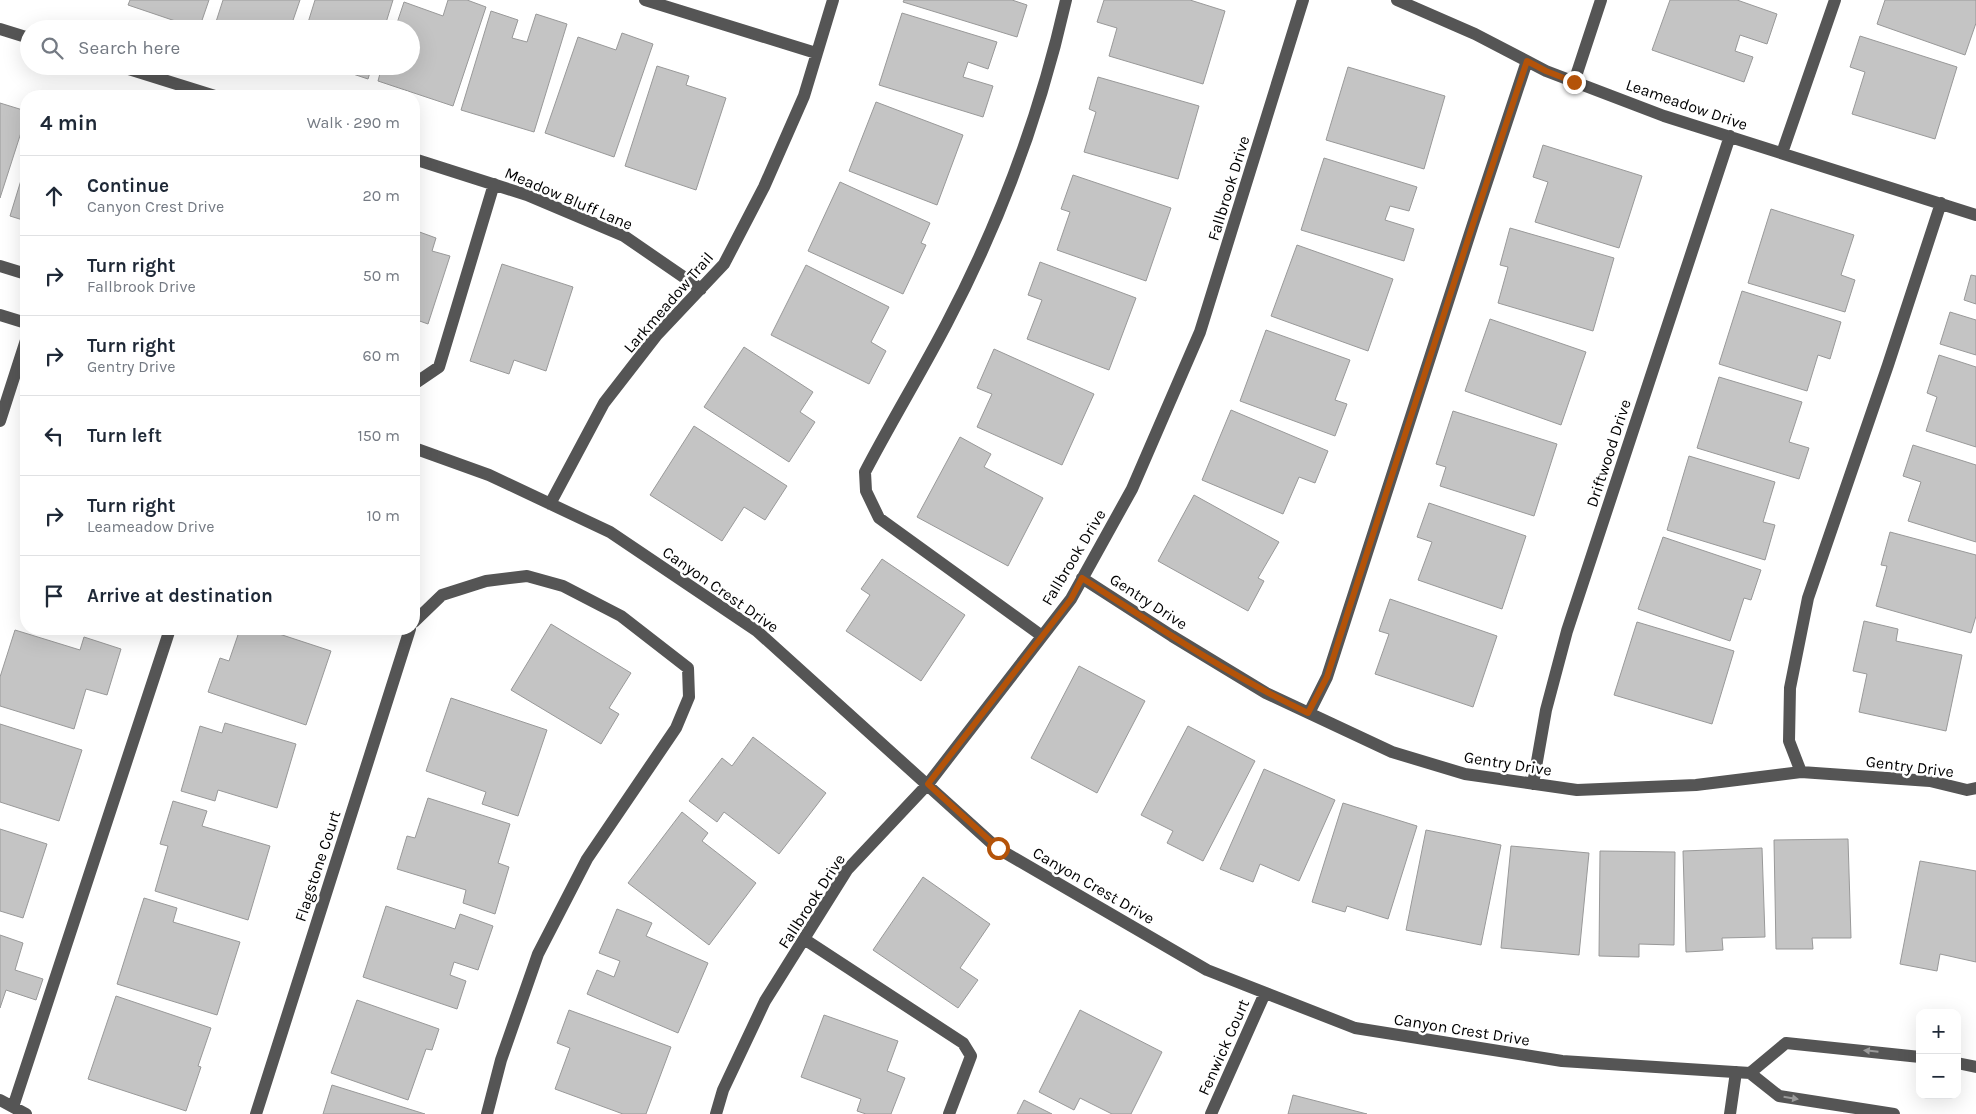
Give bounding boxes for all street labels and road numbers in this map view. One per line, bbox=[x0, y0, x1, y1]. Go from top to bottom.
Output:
street label: Leameadow Drive bbox=[1623, 75, 1750, 134]
street label: Fallbrook Drive bbox=[1204, 133, 1253, 243]
street label: Meadow Bluff Lane bbox=[502, 163, 636, 234]
street label: Larkmeadow Trail bbox=[619, 248, 717, 357]
street label: Driftwood Drive bbox=[1582, 397, 1635, 510]
street label: Fallbrook Drive bbox=[1037, 506, 1110, 609]
street label: Canyon Crest Drive bbox=[659, 542, 782, 637]
street label: Gentry Drive bbox=[1106, 569, 1191, 634]
street label: Gentry Drive bbox=[1463, 747, 1553, 780]
street label: Gentry Drive bbox=[1865, 752, 1955, 781]
street label: Flagstone Court bbox=[291, 808, 344, 924]
street label: Canyon Crest Drive bbox=[1030, 843, 1158, 928]
street label: Fallbrook Drive bbox=[774, 851, 849, 952]
street label: Fenwick Court bbox=[1194, 996, 1253, 1098]
street label: Canyon Crest Drive bbox=[1393, 1009, 1531, 1050]

